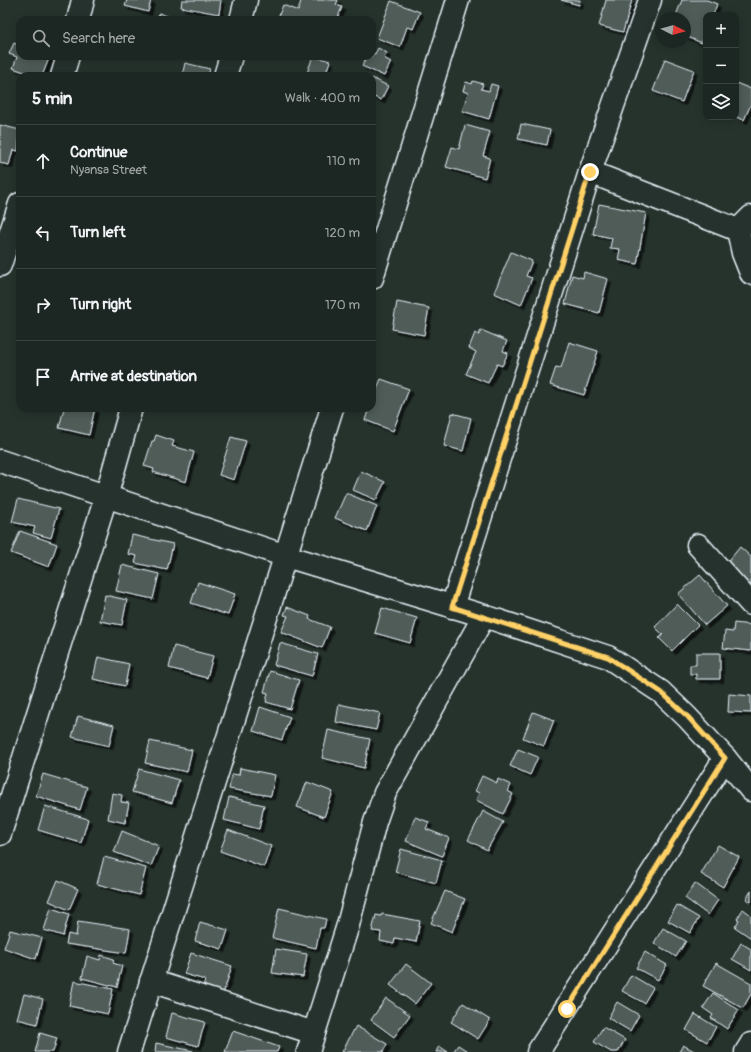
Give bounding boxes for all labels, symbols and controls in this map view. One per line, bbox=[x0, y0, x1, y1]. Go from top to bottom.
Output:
north arrow bbox=[655, 12, 691, 48]
map controls bbox=[703, 12, 739, 120]
button: + bbox=[703, 12, 739, 48]
search box bbox=[16, 16, 376, 60]
icon: search bbox=[30, 27, 52, 49]
text: Search here bbox=[62, 29, 135, 48]
button: − bbox=[703, 48, 739, 84]
button: layers bbox=[703, 84, 739, 120]
text: 5 min bbox=[32, 88, 72, 109]
text: Walk · 400 m bbox=[285, 90, 360, 106]
text: Continue bbox=[70, 143, 128, 162]
icon: ahead bbox=[32, 150, 54, 172]
text: 110 m bbox=[327, 153, 360, 169]
text: Nyansa Street bbox=[70, 162, 147, 178]
route end bbox=[581, 163, 599, 181]
icon: left bbox=[32, 222, 54, 244]
text: Turn left bbox=[70, 223, 126, 242]
text: 120 m bbox=[324, 225, 360, 241]
icon: right bbox=[32, 294, 54, 316]
text: Turn right bbox=[70, 295, 131, 314]
text: 170 m bbox=[325, 297, 360, 313]
icon: arrive bbox=[32, 366, 54, 388]
text: Arrive at destination bbox=[70, 367, 197, 386]
route start bbox=[558, 1000, 576, 1018]

